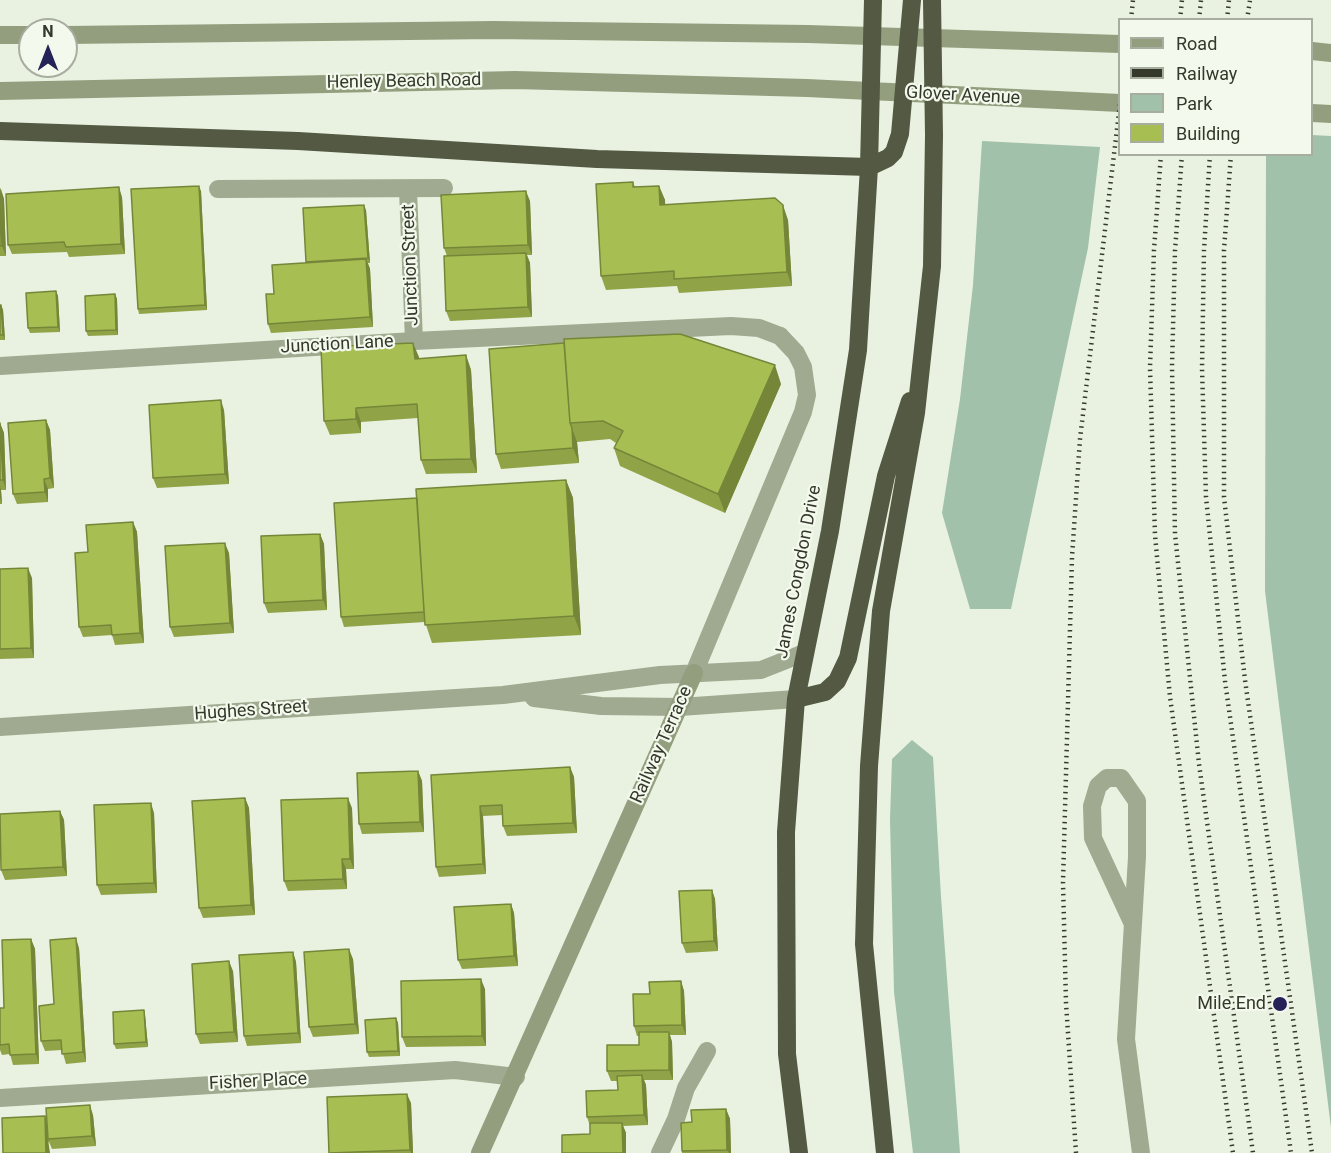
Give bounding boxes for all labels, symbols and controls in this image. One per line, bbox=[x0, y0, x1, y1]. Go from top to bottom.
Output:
north arrow bbox=[18, 18, 78, 78]
legend bbox=[1118, 18, 1313, 156]
text: N bbox=[42, 22, 54, 41]
text: Road bbox=[1176, 33, 1217, 54]
text: Railway bbox=[1176, 63, 1237, 84]
street label: Henley Beach Road bbox=[326, 70, 482, 94]
street label: Glover Avenue bbox=[905, 82, 1021, 110]
text: Park bbox=[1176, 93, 1212, 114]
text: Building bbox=[1176, 123, 1240, 144]
street label: Junction Street bbox=[398, 204, 424, 326]
street label: Junction Lane bbox=[280, 331, 394, 359]
street label: James Congdon Drive bbox=[772, 484, 826, 660]
street label: Railway Terrace bbox=[627, 683, 697, 807]
street label: Hughes Street bbox=[194, 696, 308, 726]
place label: Mile End bbox=[1197, 993, 1266, 1015]
marker: Mile End bbox=[1271, 995, 1289, 1013]
street label: Fisher Place bbox=[208, 1069, 308, 1095]

